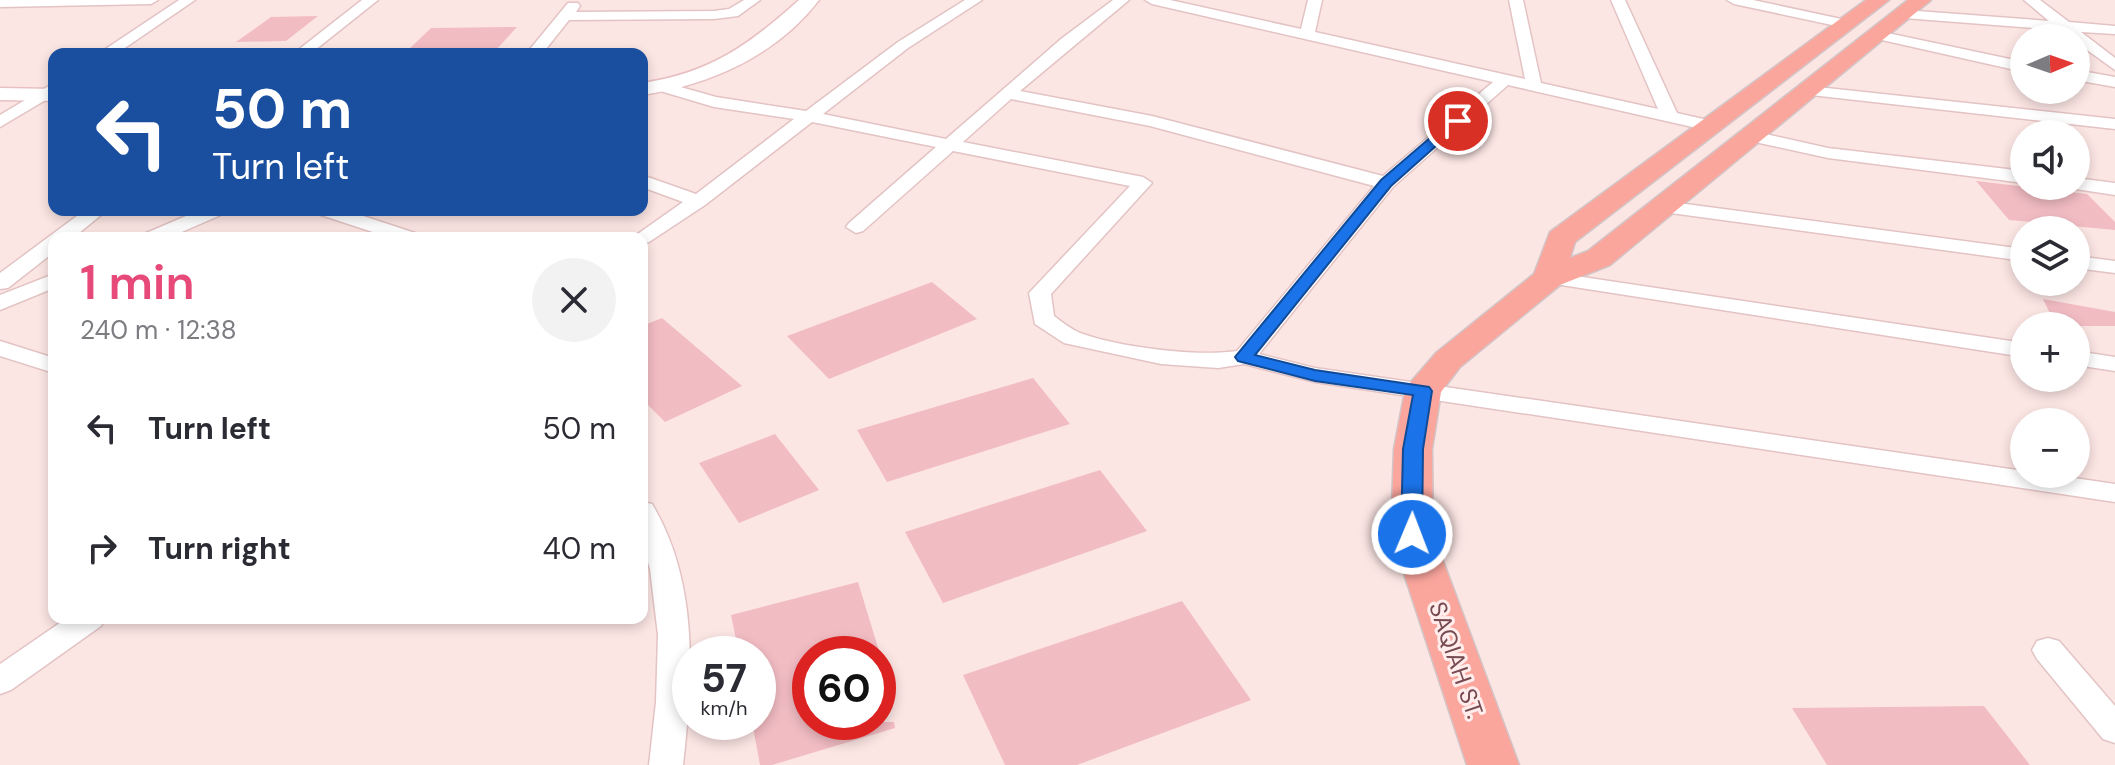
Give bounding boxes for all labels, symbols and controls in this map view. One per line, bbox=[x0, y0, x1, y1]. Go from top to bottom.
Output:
north arrow bbox=[2010, 24, 2090, 104]
map controls bbox=[2010, 24, 2090, 488]
text: 50 m bbox=[212, 72, 352, 145]
icon: left bbox=[80, 80, 184, 184]
pin bbox=[1424, 87, 1492, 155]
icon: arrive bbox=[1436, 99, 1480, 143]
button: sound bbox=[2010, 120, 2090, 200]
text: Turn left bbox=[212, 143, 349, 190]
button: layers bbox=[2010, 216, 2090, 296]
text: 1 min bbox=[80, 251, 195, 314]
button: close bbox=[532, 258, 616, 342]
button: + bbox=[2010, 312, 2090, 392]
text: 240 m · 12:38 bbox=[80, 313, 237, 347]
icon: left bbox=[80, 406, 124, 450]
button: − bbox=[2010, 408, 2090, 488]
text: Turn left bbox=[148, 409, 271, 448]
text: 50 m bbox=[542, 409, 616, 448]
position arrow bbox=[1370, 492, 1454, 576]
icon: right bbox=[80, 526, 124, 570]
text: Turn right bbox=[148, 529, 291, 568]
text: 40 m bbox=[543, 529, 616, 568]
street label: SAQIAH ST. bbox=[1422, 597, 1491, 722]
speed limit sign: 60 bbox=[792, 636, 896, 740]
text: 57 bbox=[701, 652, 747, 704]
text: km/h bbox=[700, 695, 748, 721]

